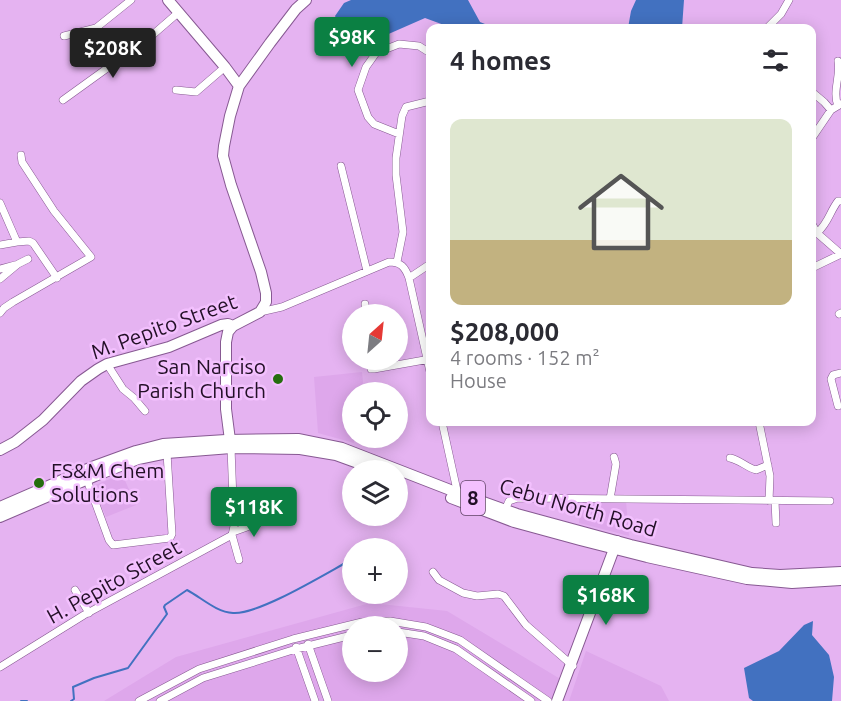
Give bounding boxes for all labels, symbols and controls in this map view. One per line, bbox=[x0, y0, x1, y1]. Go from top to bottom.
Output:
pin: $98K bbox=[316, 17, 388, 68]
text: $98K bbox=[328, 25, 376, 48]
pin: $208K bbox=[71, 28, 155, 79]
text: $208K bbox=[84, 36, 142, 59]
icon: filters bbox=[759, 44, 792, 77]
text: 4 homes bbox=[450, 46, 551, 75]
icon: home bbox=[567, 158, 675, 266]
street label: M. Pepito Street bbox=[88, 289, 240, 364]
north arrow bbox=[342, 304, 408, 370]
map controls bbox=[342, 304, 408, 682]
text: $208,000 bbox=[450, 317, 559, 346]
text: 4 rooms · 152 m² bbox=[450, 346, 600, 369]
place label: San Narciso Parish Church bbox=[137, 354, 266, 402]
text: House bbox=[450, 369, 507, 392]
marker: San Narciso Parish Church bbox=[271, 372, 285, 386]
button: locate bbox=[342, 382, 408, 448]
place label: FS&M Chem Solutions bbox=[51, 458, 164, 506]
button: layers bbox=[342, 460, 408, 526]
street label: Cebu North Road bbox=[497, 473, 660, 541]
marker: FS&M Chem Solutions bbox=[32, 476, 46, 490]
road number: 8 bbox=[461, 481, 485, 515]
pin: $118K bbox=[212, 487, 296, 538]
text: $118K bbox=[225, 495, 283, 518]
street label: H. Pepito Street bbox=[42, 534, 185, 628]
button: + bbox=[342, 538, 408, 604]
pin: $168K bbox=[564, 575, 648, 626]
text: $168K bbox=[577, 583, 635, 606]
button: − bbox=[342, 616, 408, 682]

